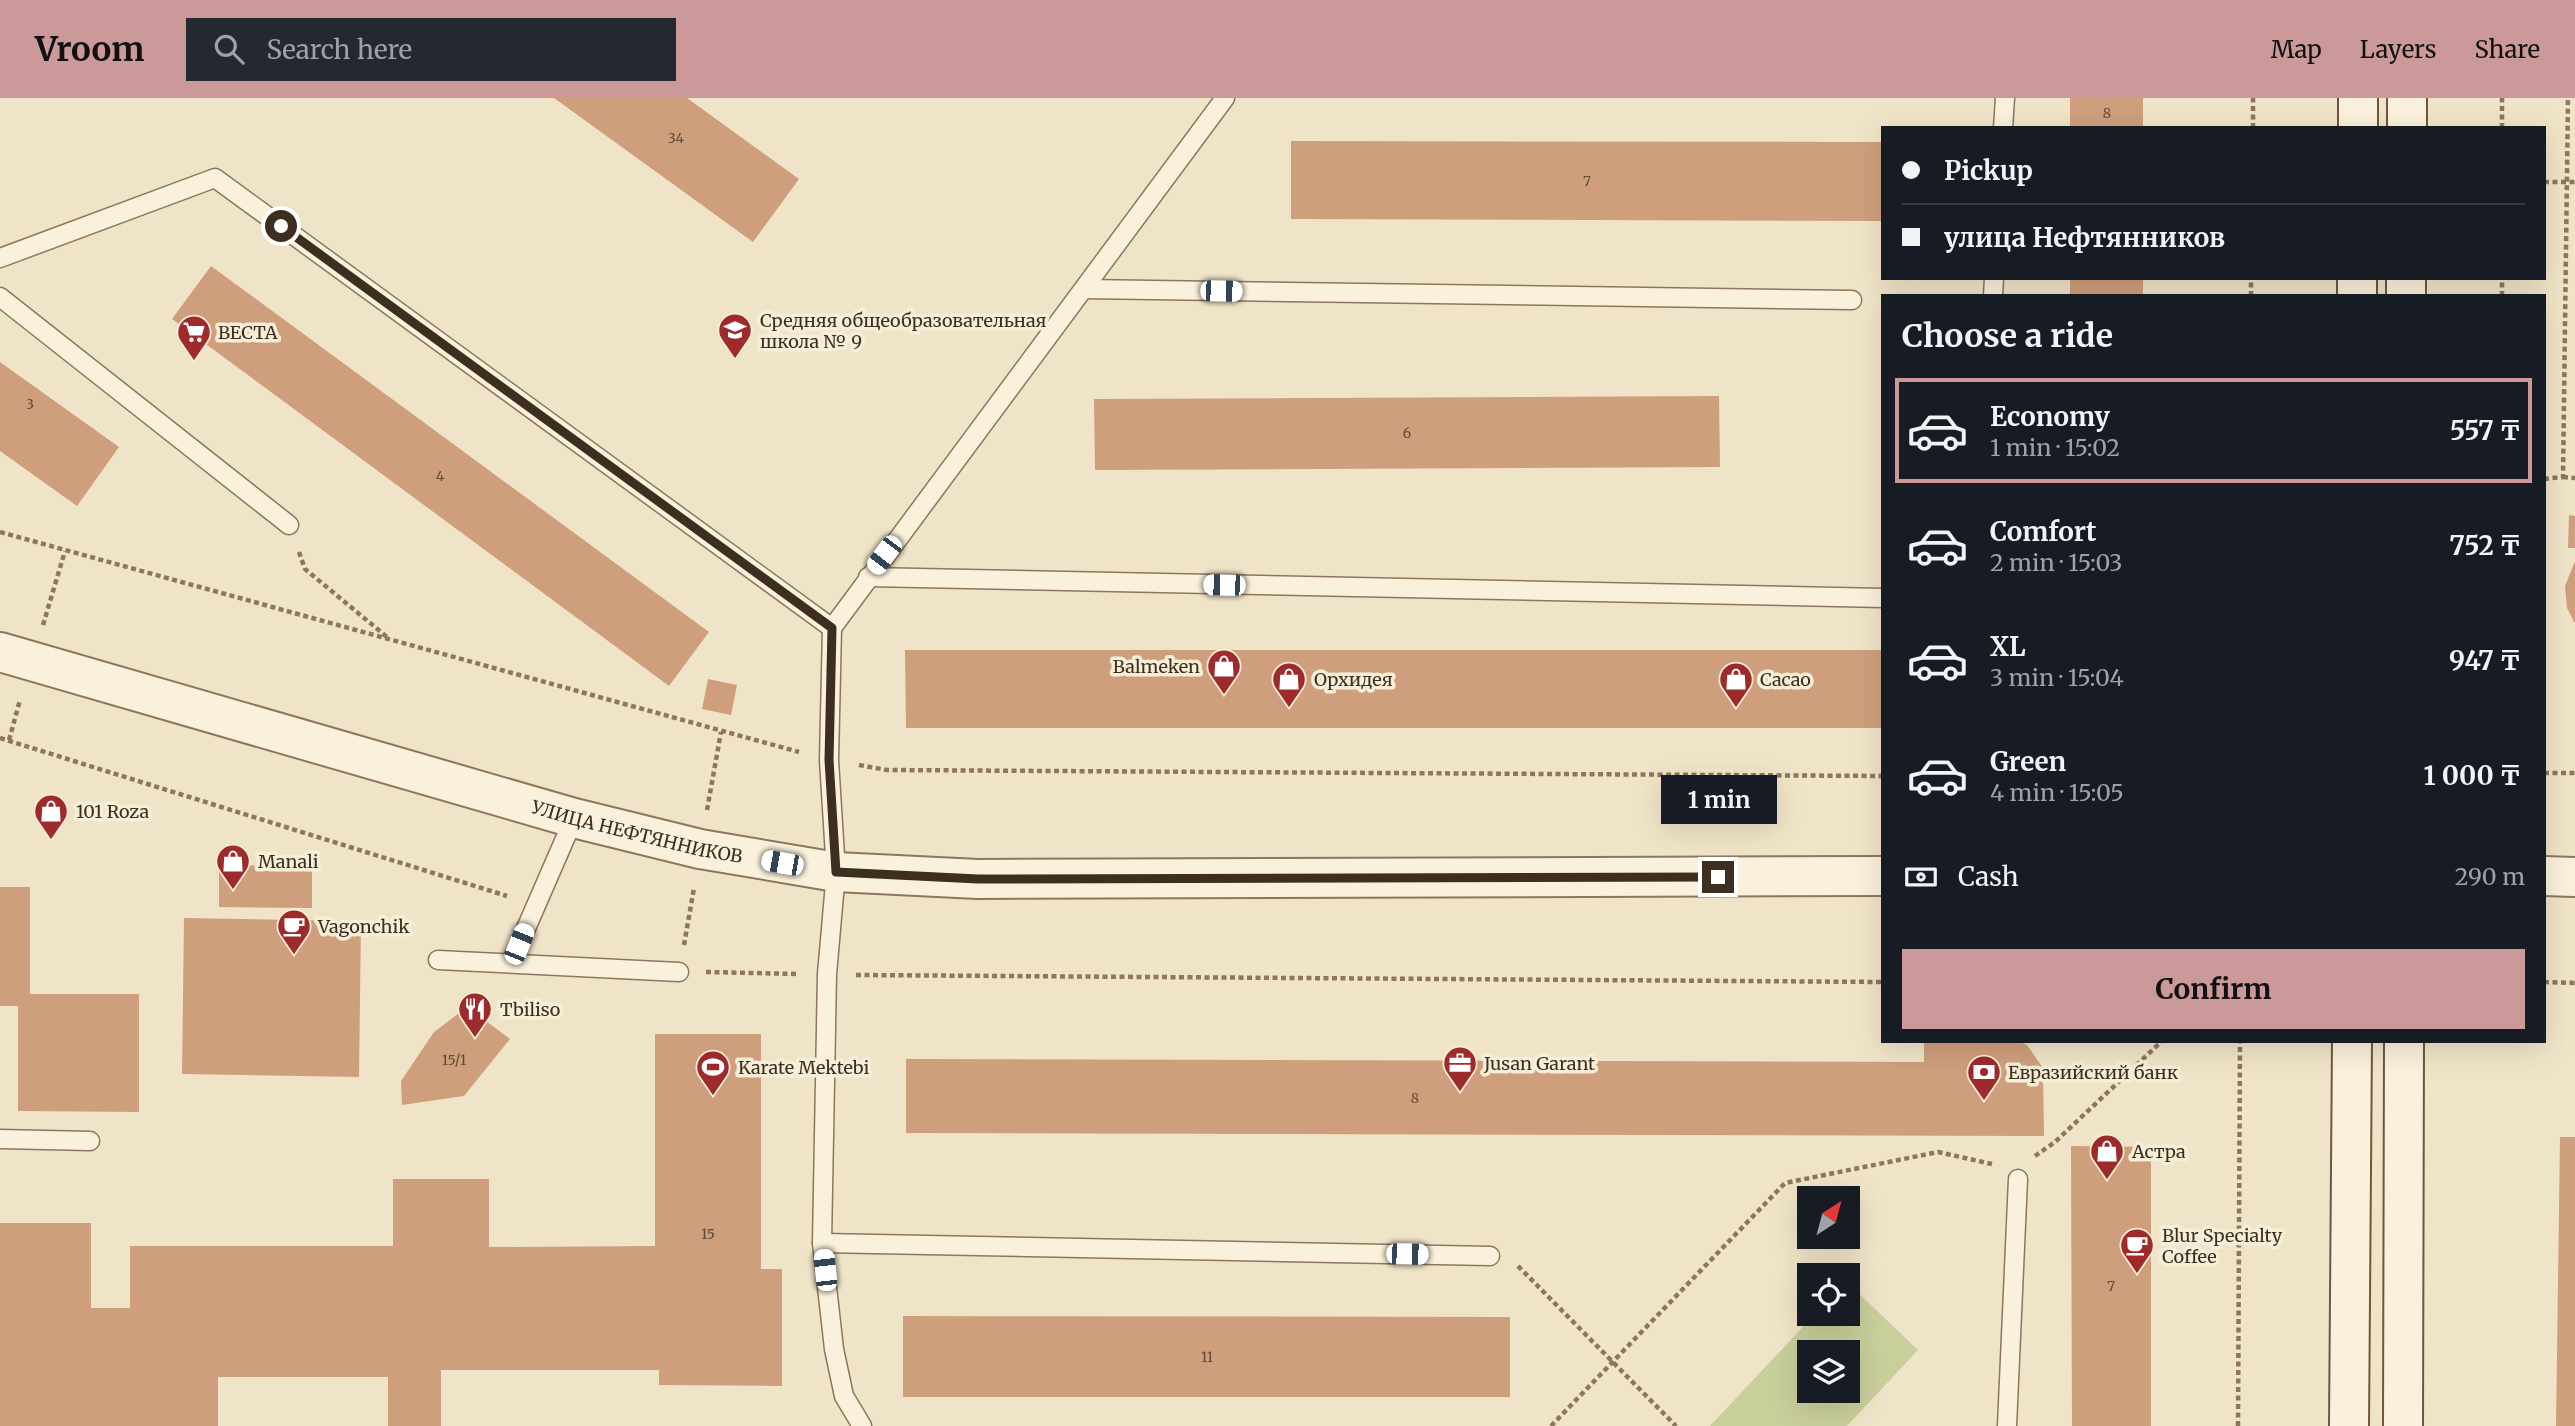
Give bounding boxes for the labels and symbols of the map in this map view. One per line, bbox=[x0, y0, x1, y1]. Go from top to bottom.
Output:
house number: 8 bbox=[2103, 104, 2111, 122]
house number: 34 bbox=[668, 129, 685, 147]
house number: 7 bbox=[1583, 172, 1591, 190]
route start bbox=[265, 210, 297, 242]
car bbox=[1200, 280, 1243, 302]
place label: Средняя общеобразовательная школа № 9 bbox=[760, 309, 1047, 353]
school or university icon: Средняя общеобразовательная школа № 9 bbox=[716, 311, 754, 360]
supermarket icon: ВЕСТА bbox=[175, 313, 213, 362]
place label: ВЕСТА bbox=[218, 321, 278, 344]
house number: 3 bbox=[26, 395, 34, 413]
house number: 6 bbox=[1403, 424, 1411, 442]
house number: 4 bbox=[436, 467, 445, 485]
car bbox=[863, 532, 906, 578]
car bbox=[1203, 574, 1246, 596]
shop icon: Balmeken bbox=[1205, 647, 1243, 696]
place label: Balmeken bbox=[1113, 655, 1200, 678]
shop icon: Орхидея bbox=[1270, 660, 1308, 709]
shop icon: Cacao bbox=[1717, 660, 1755, 709]
place label: Орхидея bbox=[1314, 668, 1393, 691]
place label: Cacao bbox=[1760, 668, 1811, 691]
callout: 1 min bbox=[1660, 776, 1776, 824]
shop icon: 101 Roza bbox=[32, 792, 70, 841]
street label: УЛИЦА НЕФТЯННИКОВ bbox=[528, 795, 744, 867]
place label: 101 Roza bbox=[76, 800, 150, 823]
shop icon: Manali bbox=[214, 842, 252, 891]
car bbox=[760, 849, 805, 877]
place label: Manali bbox=[258, 850, 319, 873]
route end bbox=[1702, 861, 1734, 893]
cafe icon: Vagonchik bbox=[275, 907, 313, 956]
place label: Vagonchik bbox=[317, 915, 410, 938]
car bbox=[502, 921, 537, 967]
restaurant icon: Tbiliso bbox=[456, 990, 494, 1039]
place label: Tbiliso bbox=[500, 998, 560, 1021]
office icon: Jusan Garant bbox=[1441, 1044, 1479, 1093]
sports icon: Karate Mektebi bbox=[694, 1048, 732, 1097]
house number: 15/1 bbox=[442, 1051, 466, 1069]
place label: Jusan Garant bbox=[1483, 1052, 1595, 1075]
bank icon: Евразийский банк bbox=[1965, 1053, 2003, 1102]
place label: Karate Mektebi bbox=[738, 1056, 869, 1079]
place label: Евразийский банк bbox=[2008, 1061, 2179, 1084]
house number: 8 bbox=[1411, 1089, 1419, 1107]
shop icon: Астра bbox=[2088, 1132, 2126, 1181]
place label: Астра bbox=[2131, 1140, 2186, 1163]
north arrow bbox=[1797, 1186, 1860, 1250]
place label: Blur Specialty Coffee bbox=[2162, 1224, 2283, 1268]
house number: 15 bbox=[701, 1225, 715, 1243]
cafe icon: Blur Specialty Coffee bbox=[2118, 1226, 2156, 1275]
car bbox=[1386, 1243, 1429, 1265]
car bbox=[813, 1248, 838, 1292]
house number: 7 bbox=[2107, 1277, 2115, 1295]
house number: 11 bbox=[1201, 1348, 1213, 1366]

